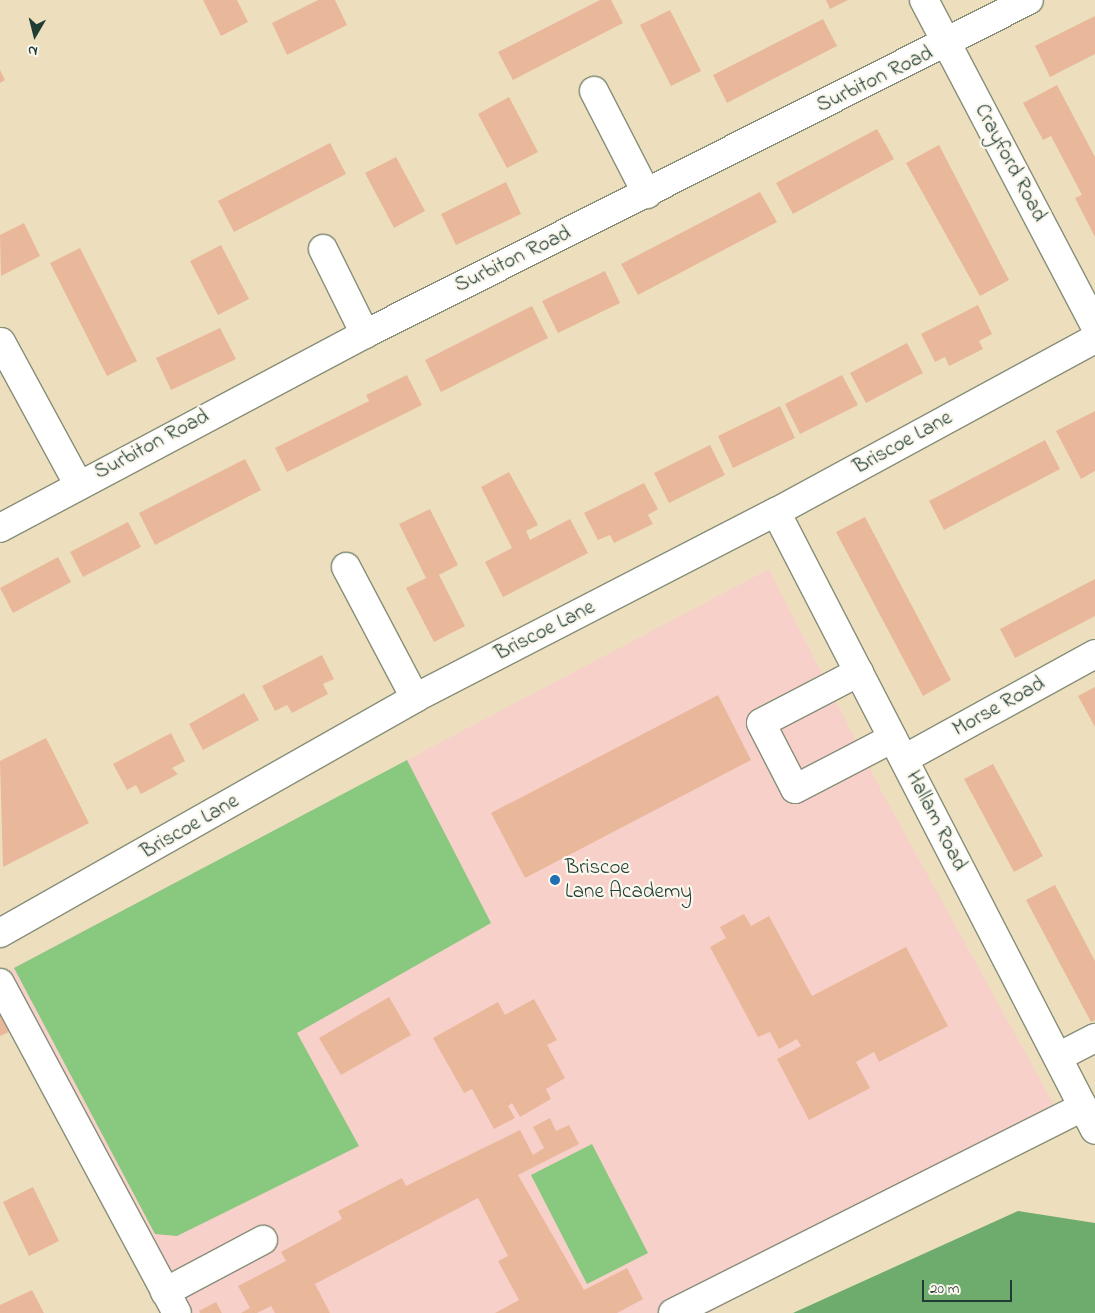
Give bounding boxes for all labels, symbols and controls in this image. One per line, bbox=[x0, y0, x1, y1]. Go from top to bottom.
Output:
north arrow bbox=[10, 10, 60, 60]
text: N bbox=[27, 39, 39, 61]
street label: Surbiton Road bbox=[813, 41, 937, 119]
street label: Crayford Road bbox=[968, 100, 1052, 226]
street label: Surbiton Road bbox=[451, 221, 575, 299]
street label: Surbiton Road bbox=[90, 404, 214, 486]
street label: Briscoe Lane bbox=[849, 406, 957, 480]
street label: Briscoe Lane bbox=[491, 595, 599, 667]
street label: Morse Road bbox=[949, 671, 1049, 743]
street label: Hallam Road bbox=[900, 767, 972, 875]
street label: Briscoe Lane bbox=[137, 789, 243, 865]
place label: Briscoe Lane Academy bbox=[565, 855, 692, 905]
marker: Briscoe Lane Academy bbox=[549, 874, 561, 886]
scale bar bbox=[925, 1270, 1015, 1302]
text: 20 m bbox=[930, 1278, 959, 1300]

